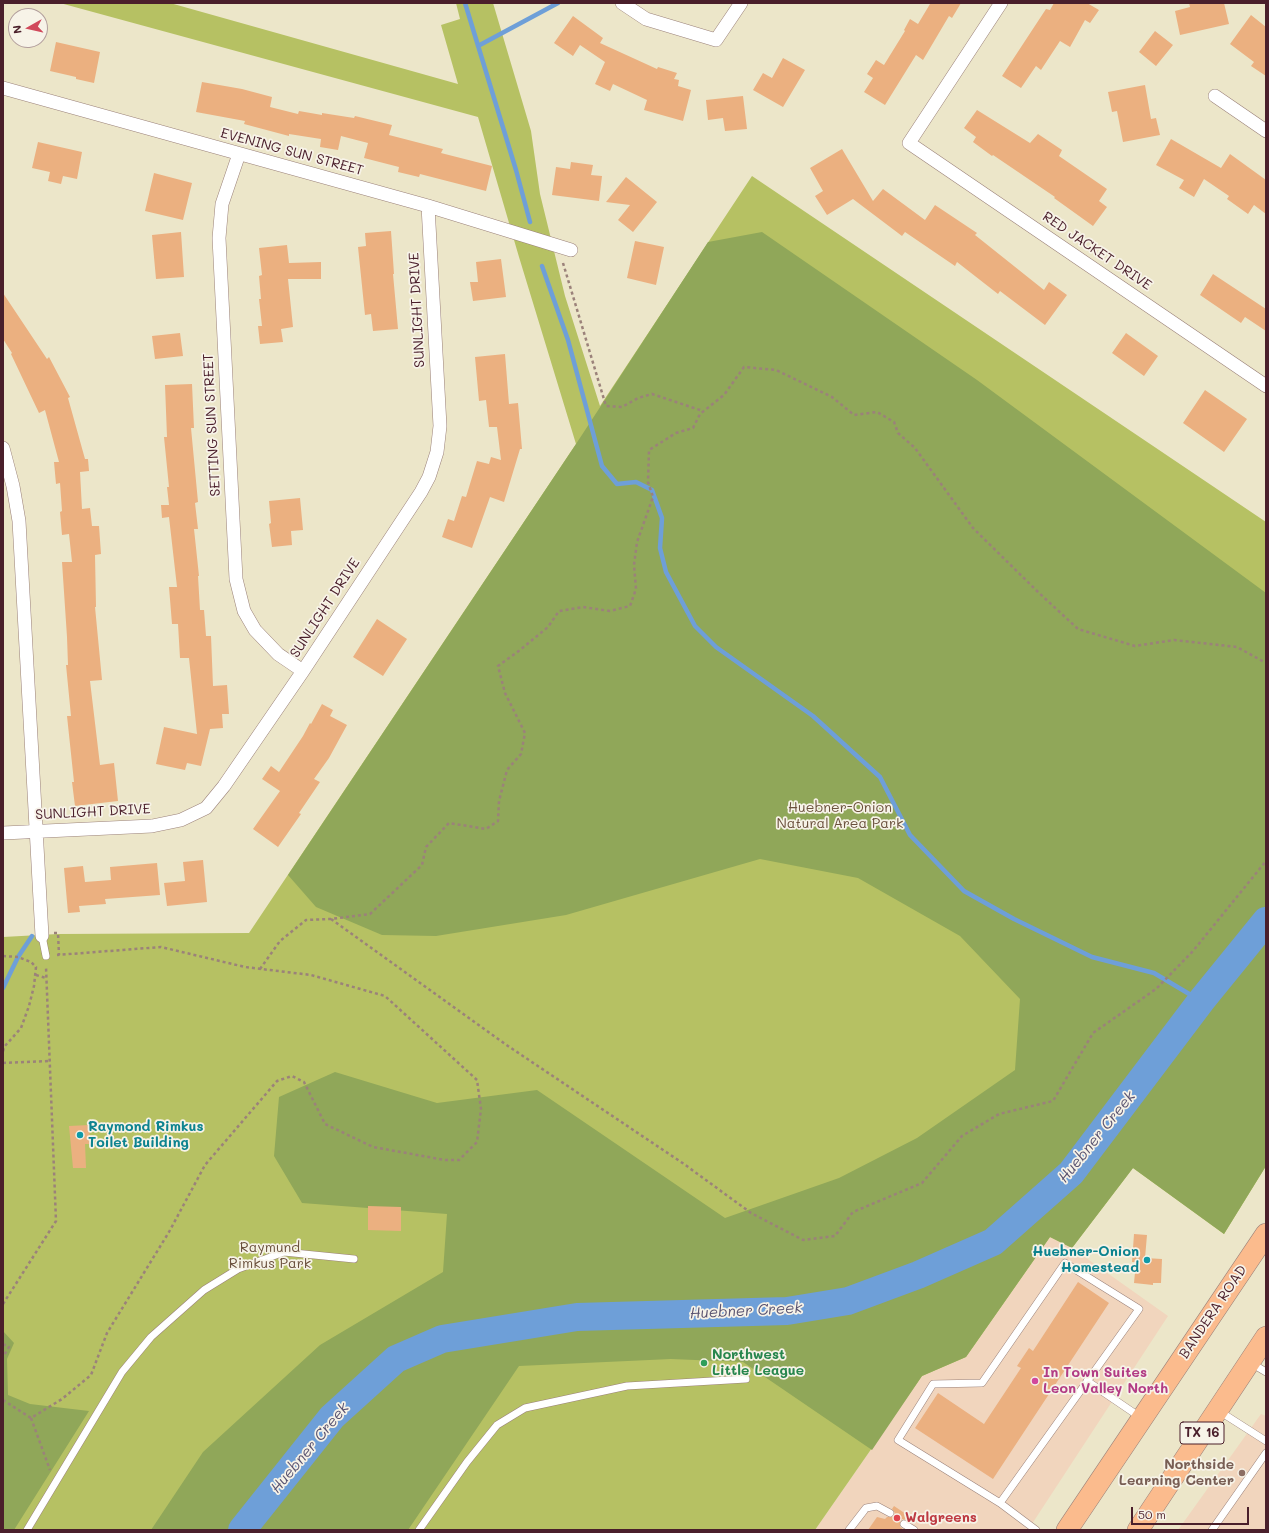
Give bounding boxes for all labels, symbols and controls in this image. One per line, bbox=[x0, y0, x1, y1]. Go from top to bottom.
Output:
north arrow bbox=[8, 8, 48, 48]
text: N bbox=[9, 24, 25, 35]
street label: EVENING SUN STREET bbox=[219, 125, 365, 179]
street label: RED JACKET DRIVE bbox=[1039, 208, 1155, 294]
street label: SUNLIGHT DRIVE bbox=[406, 252, 428, 368]
street label: SETTING SUN STREET bbox=[200, 353, 224, 497]
street label: SUNLIGHT DRIVE bbox=[287, 555, 363, 661]
park label: Huebner-Onion Natural Area Park bbox=[777, 800, 903, 832]
street label: SUNLIGHT DRIVE bbox=[35, 801, 151, 823]
water label: Huebner Creek bbox=[1055, 1088, 1139, 1186]
place label: Raymond Rimkus Toilet Building bbox=[88, 1119, 204, 1152]
marker: Raymond Rimkus Toilet Building bbox=[75, 1130, 85, 1140]
park label: Raymund Rimkus Park bbox=[229, 1240, 311, 1272]
place label: Huebner-Onion Homestead bbox=[1032, 1244, 1139, 1276]
marker: Huebner-Onion Homestead bbox=[1142, 1255, 1152, 1265]
street label: BANDERA ROAD bbox=[1176, 1262, 1250, 1362]
water label: Huebner Creek bbox=[689, 1299, 803, 1323]
place label: Northwest Little League bbox=[712, 1347, 804, 1380]
marker: Northwest Little League bbox=[699, 1358, 709, 1368]
place label: In Town Suites Leon Valley North bbox=[1043, 1365, 1168, 1398]
marker: In Town Suites Leon Valley North bbox=[1030, 1376, 1040, 1386]
water label: Huebner Creek bbox=[267, 1399, 353, 1497]
road number: TX 16 bbox=[1180, 1422, 1224, 1444]
place label: Northside Learning Center bbox=[1119, 1457, 1234, 1490]
marker: Northside Learning Center bbox=[1237, 1468, 1247, 1478]
scale bar bbox=[1133, 1499, 1251, 1525]
text: 50 m bbox=[1138, 1506, 1166, 1522]
place label: Walgreens bbox=[905, 1510, 977, 1526]
marker: Walgreens bbox=[892, 1513, 902, 1523]

